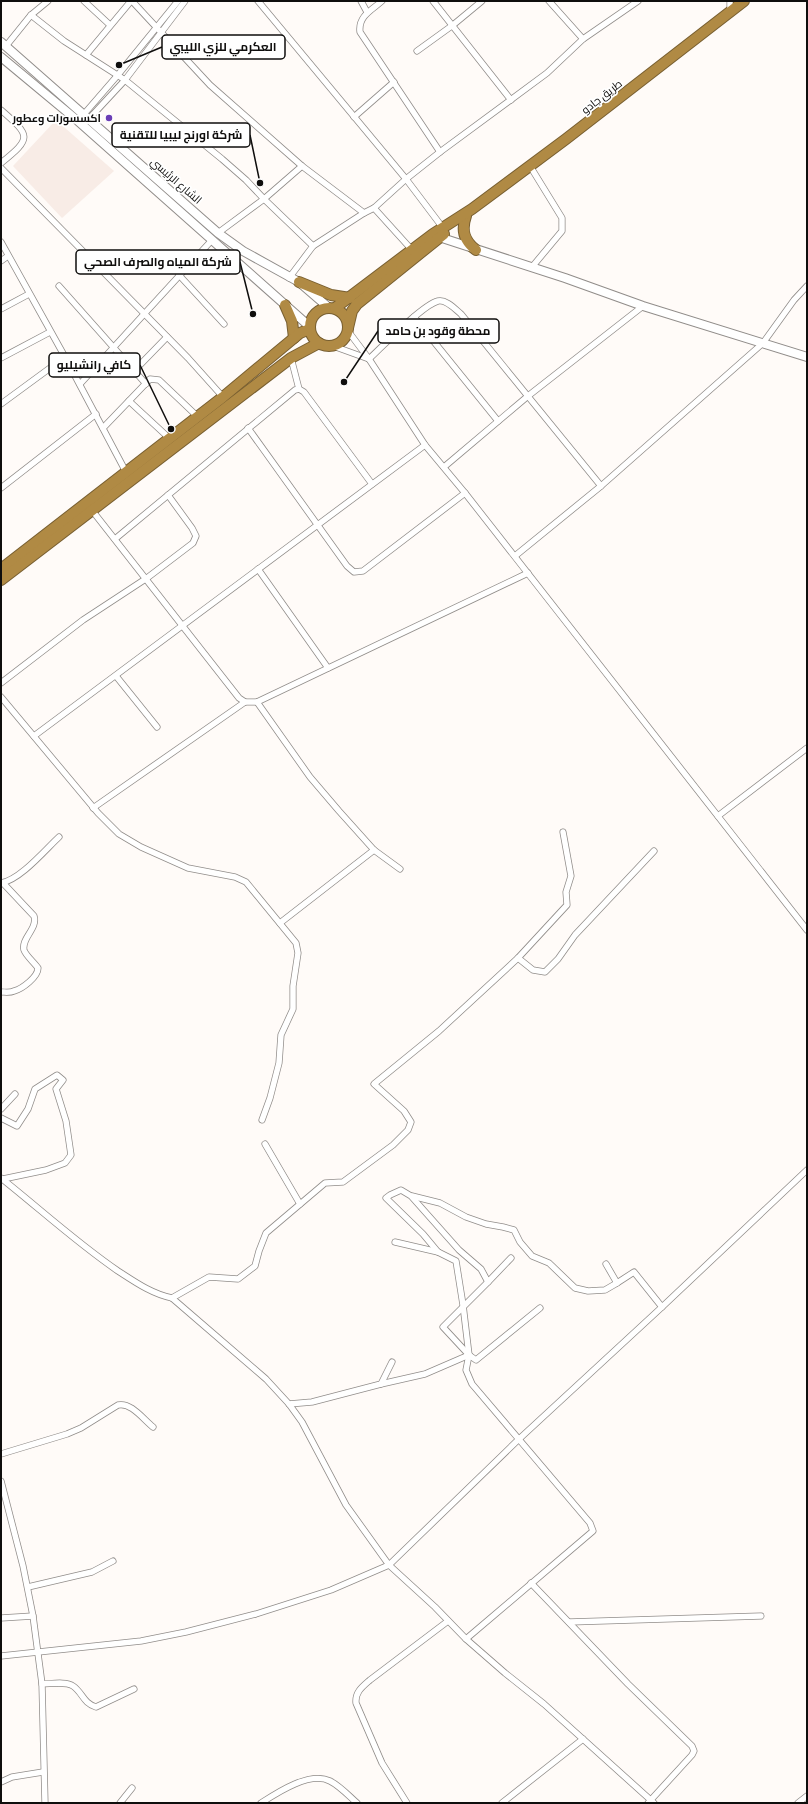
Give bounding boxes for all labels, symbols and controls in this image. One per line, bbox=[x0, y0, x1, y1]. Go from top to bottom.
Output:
callout: العكرمي للزي الليبي bbox=[162, 35, 285, 59]
text: العكرمي للزي الليبي bbox=[170, 40, 276, 57]
street label: طريق جادو bbox=[579, 77, 625, 117]
place label: اكسسورات وعطور bbox=[12, 112, 101, 126]
marker: اكسسورات وعطور bbox=[104, 113, 114, 123]
callout: شركة اورنج ليبيا للتقنية bbox=[112, 123, 250, 147]
text: شركة اورنج ليبيا للتقنية bbox=[120, 128, 242, 144]
street label: الشارع الرئيسي bbox=[147, 155, 204, 207]
callout: شركة المياه والصرف الصحي bbox=[76, 250, 240, 274]
text: شركة المياه والصرف الصحي bbox=[84, 255, 232, 272]
callout: محطة وقود بن حامد bbox=[378, 319, 499, 343]
text: محطة وقود بن حامد bbox=[386, 324, 491, 339]
callout: كافي رانشيليو bbox=[49, 353, 140, 377]
text: كافي رانشيليو bbox=[57, 358, 131, 375]

